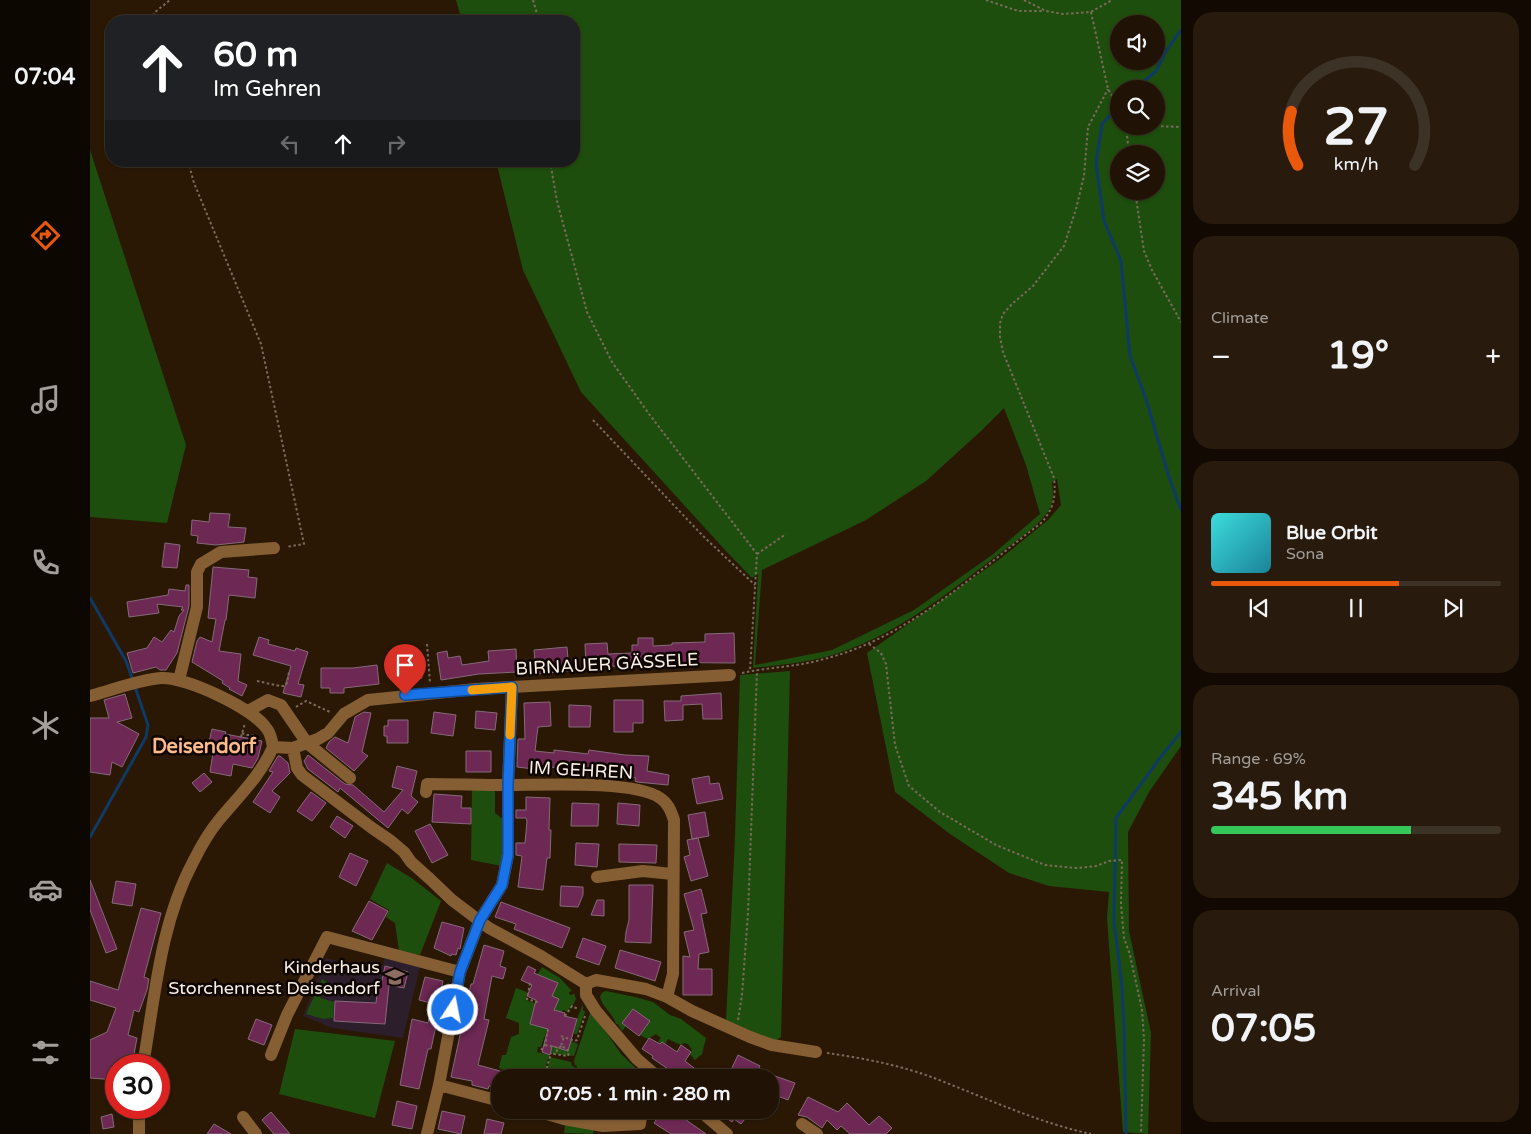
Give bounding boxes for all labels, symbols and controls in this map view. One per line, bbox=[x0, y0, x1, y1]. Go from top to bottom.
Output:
map controls bbox=[1110, 15, 1165, 200]
button: sound bbox=[1110, 15, 1165, 70]
text: 60 m bbox=[213, 34, 298, 76]
icon: ahead bbox=[130, 35, 195, 100]
text: 07:04 bbox=[15, 64, 75, 90]
text: Im Gehren bbox=[213, 76, 321, 102]
button: search bbox=[1110, 80, 1165, 135]
text: 27 bbox=[1323, 96, 1389, 159]
icon: left bbox=[276, 130, 304, 158]
icon: ahead bbox=[329, 130, 357, 158]
icon: right bbox=[382, 130, 410, 158]
button: layers bbox=[1110, 145, 1165, 200]
text: km/h bbox=[1334, 154, 1378, 175]
icon: directions bbox=[28, 218, 63, 253]
text: Climate bbox=[1211, 308, 1269, 328]
text: 19° bbox=[1327, 333, 1389, 379]
text: − bbox=[1211, 340, 1231, 374]
text: + bbox=[1485, 340, 1501, 374]
icon: music bbox=[28, 382, 63, 417]
text: Blue Orbit bbox=[1286, 522, 1378, 544]
text: Sona bbox=[1286, 544, 1324, 564]
icon: phone bbox=[28, 545, 63, 580]
icon: previous bbox=[1245, 594, 1273, 622]
icon: pause bbox=[1342, 594, 1370, 622]
icon: next bbox=[1439, 594, 1467, 622]
pin bbox=[384, 644, 426, 695]
street label: BIRNAUER GÄSSELE bbox=[515, 648, 699, 680]
icon: arrive bbox=[391, 651, 419, 679]
icon: climate bbox=[28, 708, 63, 743]
district label: Deisendorf bbox=[152, 735, 256, 759]
text: Range · 69% bbox=[1211, 749, 1306, 769]
street label: IM GEHREN bbox=[528, 756, 634, 784]
text: 345 km bbox=[1211, 774, 1348, 820]
icon: car bbox=[28, 872, 63, 907]
place label: Kinderhaus Storchennest Deisendorf bbox=[168, 956, 380, 999]
school or university icon: Kinderhaus Storchennest Deisendorf bbox=[384, 966, 406, 988]
text: Arrival bbox=[1211, 981, 1260, 1001]
position arrow bbox=[426, 983, 478, 1035]
text: 07:05 bbox=[1211, 1006, 1316, 1052]
icon: filters bbox=[28, 1035, 63, 1070]
speed limit sign: 30 bbox=[105, 1054, 170, 1119]
text: 07:05 · 1 min · 280 m bbox=[539, 1083, 731, 1105]

